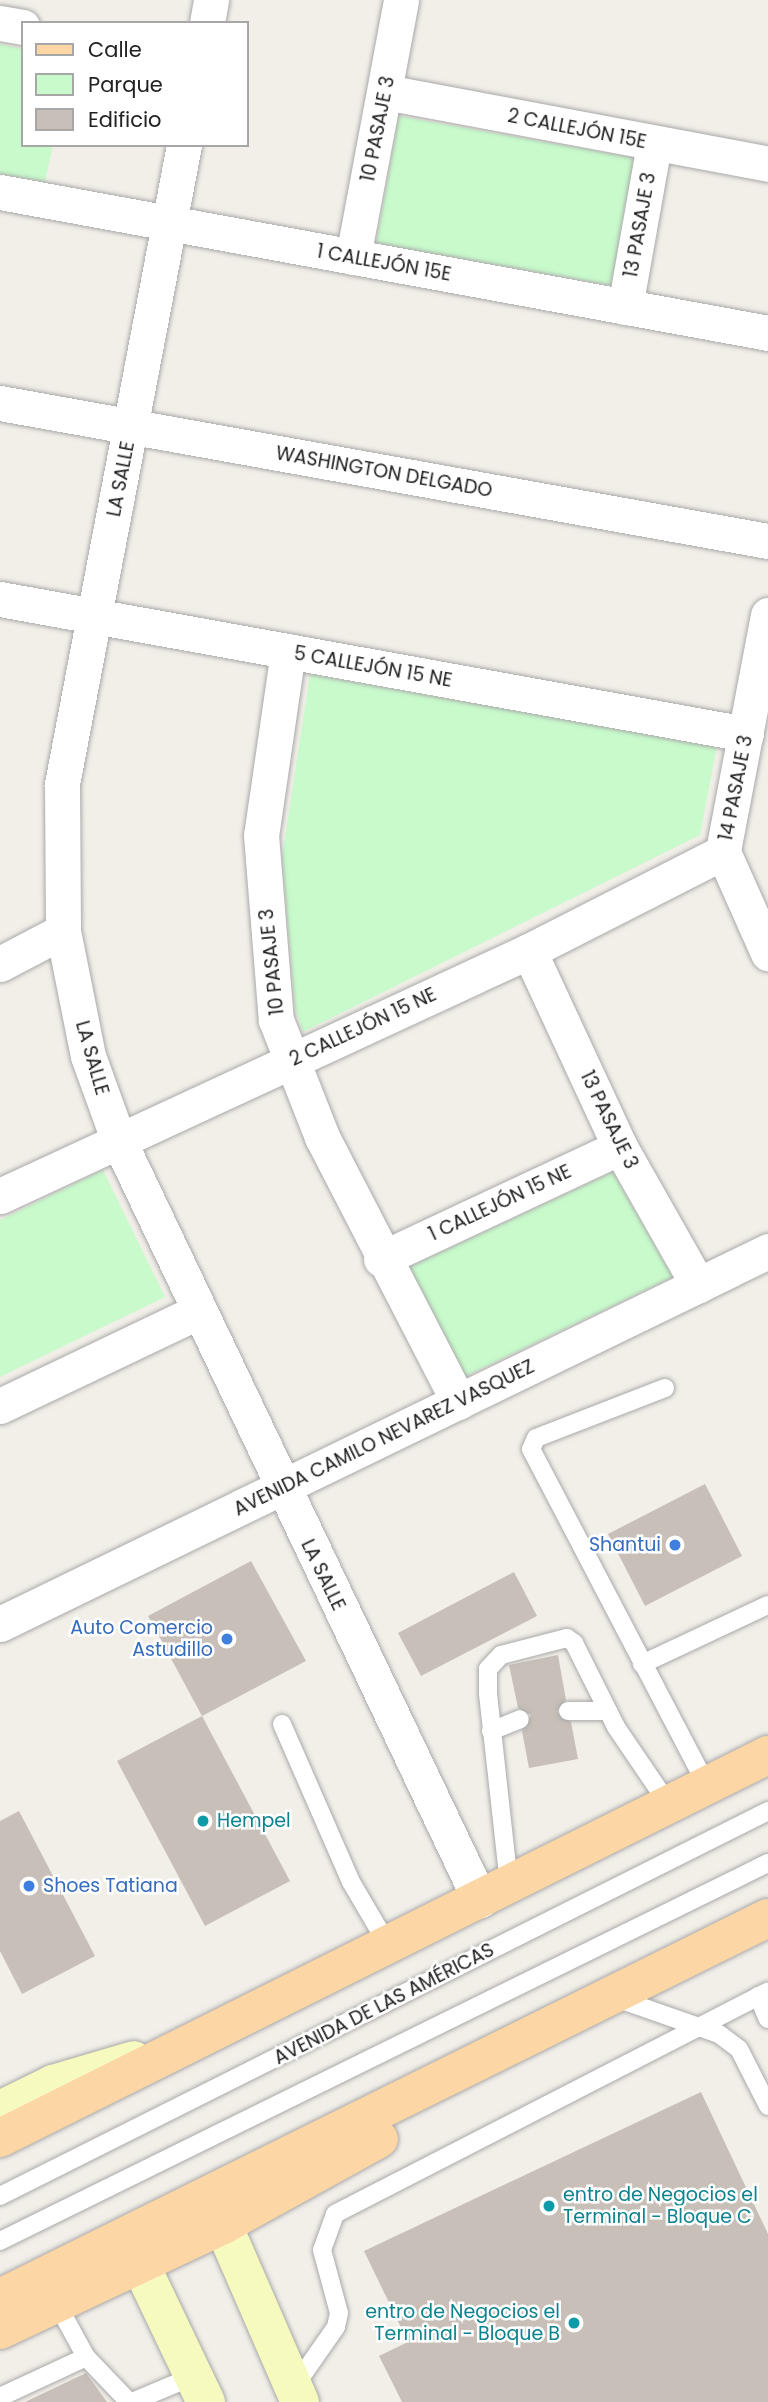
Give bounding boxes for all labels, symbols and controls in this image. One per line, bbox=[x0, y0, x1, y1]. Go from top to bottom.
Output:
legend bbox=[21, 21, 248, 147]
text: Calle bbox=[88, 35, 142, 64]
text: Parque bbox=[88, 70, 163, 99]
street label: 10 PASAJE 3 bbox=[357, 74, 399, 184]
street label: 2 CALLEJÓN 15E bbox=[506, 104, 648, 154]
text: Edificio bbox=[88, 105, 162, 134]
street label: 13 PASAJE 3 bbox=[620, 171, 660, 279]
street label: 1 CALLEJÓN 15E bbox=[315, 240, 453, 286]
street label: LA SALLE bbox=[103, 439, 139, 519]
street label: WASHINGTON DELGADO bbox=[274, 442, 494, 502]
street label: 5 CALLEJÓN 15 NE bbox=[292, 642, 454, 692]
street label: 14 PASAJE 3 bbox=[715, 733, 757, 843]
street label: 10 PASAJE 3 bbox=[255, 908, 289, 1016]
street label: 2 CALLEJÓN 15 NE bbox=[286, 983, 440, 1071]
street label: LA SALLE bbox=[71, 1018, 113, 1098]
street label: 13 PASAJE 3 bbox=[575, 1067, 643, 1173]
street label: 1 CALLEJÓN 15 NE bbox=[425, 1160, 575, 1246]
street label: AVENIDA CAMILO NEVAREZ VASQUEZ bbox=[230, 1355, 538, 1521]
place label: Shantui bbox=[589, 1534, 661, 1556]
street label: LA SALLE bbox=[296, 1536, 350, 1614]
marker: Shantui bbox=[667, 1537, 683, 1553]
place label: Auto Comercio Astudillo bbox=[70, 1617, 213, 1661]
marker: Auto Comercio Astudillo bbox=[219, 1631, 235, 1647]
place label: Hempel bbox=[217, 1810, 291, 1832]
marker: Hempel bbox=[195, 1813, 211, 1829]
place label: Shoes Tatiana bbox=[43, 1875, 178, 1897]
marker: Shoes Tatiana bbox=[21, 1878, 37, 1894]
street label: AVENIDA DE LAS AMÉRICAS bbox=[270, 1938, 498, 2070]
place label: entro de Negocios el Terminal - Bloque C bbox=[563, 2184, 758, 2228]
marker: entro de Negocios el Terminal - Bloque C bbox=[541, 2198, 557, 2214]
place label: entro de Negocios el Terminal - Bloque B bbox=[365, 2301, 560, 2345]
marker: entro de Negocios el Terminal - Bloque B bbox=[566, 2315, 582, 2331]

